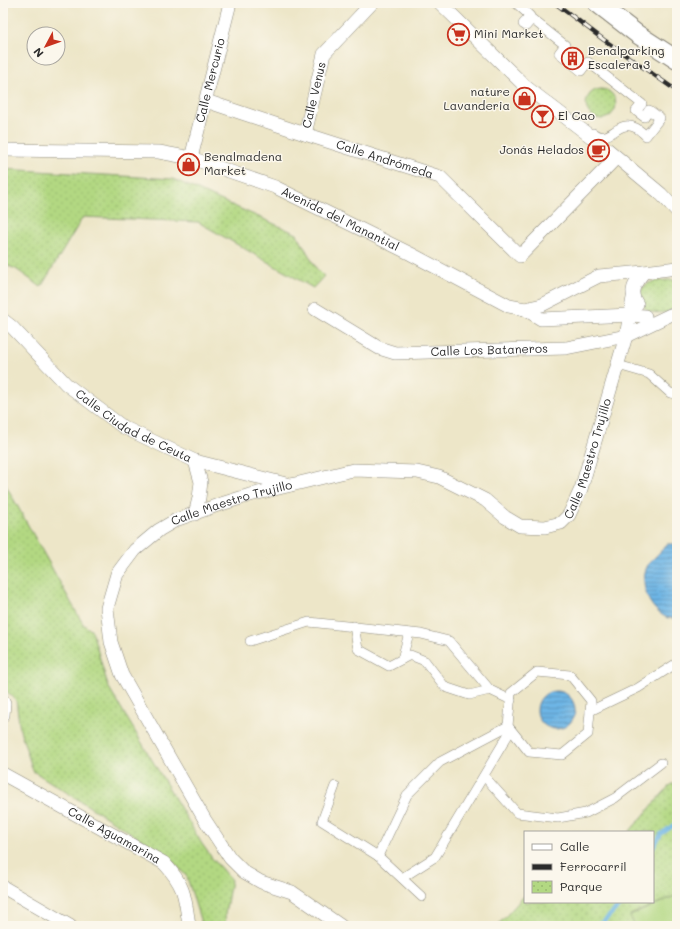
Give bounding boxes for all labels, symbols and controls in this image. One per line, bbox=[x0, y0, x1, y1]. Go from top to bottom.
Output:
supermarket icon: Mini Market bbox=[445, 21, 471, 47]
place label: Mini Market bbox=[474, 25, 544, 41]
north arrow bbox=[26, 26, 66, 66]
street label: Calle Mercurio bbox=[191, 36, 228, 124]
place label: Benalparking Escalera 3 bbox=[588, 42, 665, 72]
text: N bbox=[30, 45, 46, 61]
building icon: Benalparking Escalera 3 bbox=[560, 45, 586, 71]
street label: Calle Venus bbox=[298, 60, 329, 130]
place label: nature Lavanderia bbox=[444, 83, 510, 113]
shop icon: nature Lavanderia bbox=[512, 86, 538, 112]
bar icon: El Cao bbox=[530, 103, 556, 129]
place label: El Cao bbox=[558, 107, 595, 123]
street label: Calle Andrómeda bbox=[334, 135, 436, 181]
cafe icon: Jonás Helados bbox=[586, 137, 612, 163]
place label: Jonás Helados bbox=[499, 141, 584, 157]
place label: Benalmadena Market bbox=[204, 148, 282, 178]
shop icon: Benalmadena Market bbox=[175, 151, 201, 177]
street label: Avenida del Manantial bbox=[279, 182, 402, 254]
street label: Calle Los Bataneros bbox=[430, 340, 548, 359]
street label: Calle Ciudad de Ceuta bbox=[73, 385, 195, 465]
street label: Calle Maestro Trujillo bbox=[559, 396, 614, 521]
street label: Calle Maestro Trujillo bbox=[167, 476, 294, 528]
street label: Calle Aguamarina bbox=[65, 802, 164, 867]
legend bbox=[524, 831, 654, 903]
text: Calle bbox=[560, 838, 590, 854]
text: Ferrocarril bbox=[560, 858, 627, 874]
text: Parque bbox=[560, 878, 603, 894]

